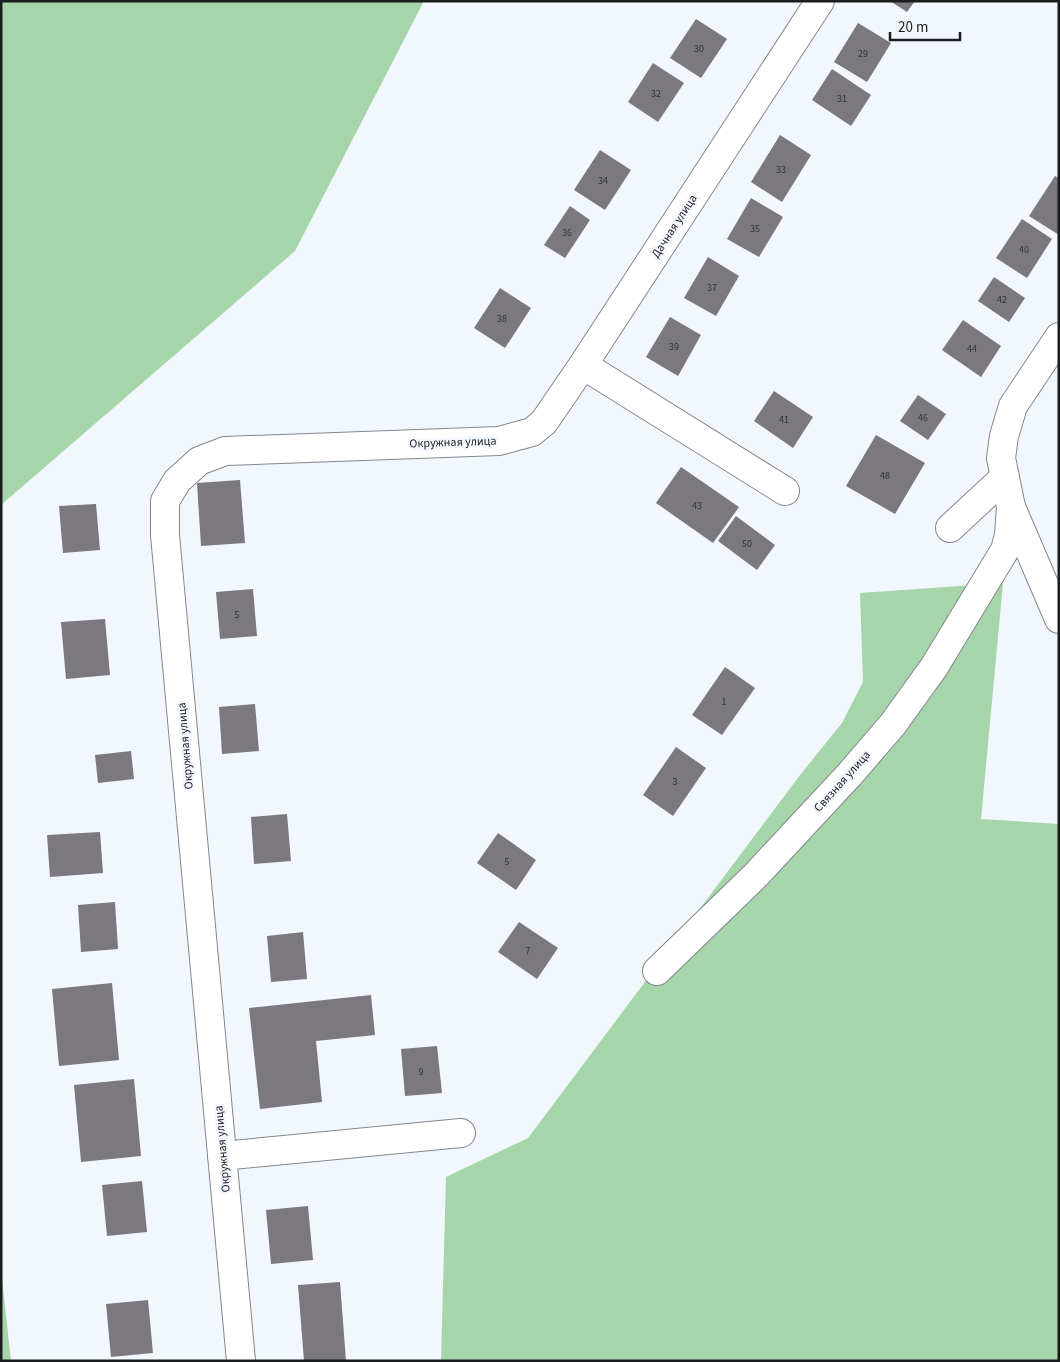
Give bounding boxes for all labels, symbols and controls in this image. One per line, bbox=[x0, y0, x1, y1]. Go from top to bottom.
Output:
scale bar bbox=[890, 10, 960, 42]
text: 20 m bbox=[898, 17, 928, 38]
house number: 30 bbox=[694, 42, 704, 56]
house number: 29 bbox=[858, 47, 868, 61]
house number: 32 bbox=[651, 87, 661, 101]
house number: 31 bbox=[837, 92, 847, 106]
house number: 33 bbox=[776, 163, 786, 177]
house number: 34 bbox=[598, 174, 608, 188]
street label: Дачная улица bbox=[647, 191, 701, 261]
house number: 35 bbox=[750, 222, 760, 236]
house number: 36 bbox=[562, 226, 572, 240]
house number: 40 bbox=[1019, 243, 1029, 257]
house number: 37 bbox=[707, 281, 717, 295]
house number: 42 bbox=[997, 293, 1007, 307]
house number: 38 bbox=[497, 312, 507, 326]
house number: 39 bbox=[669, 340, 679, 354]
house number: 44 bbox=[967, 342, 977, 356]
house number: 46 bbox=[918, 411, 928, 425]
house number: 41 bbox=[779, 413, 789, 427]
street label: Окружная улица bbox=[409, 432, 497, 453]
house number: 48 bbox=[880, 469, 890, 483]
house number: 43 bbox=[692, 499, 702, 513]
house number: 50 bbox=[742, 537, 752, 551]
house number: 5 bbox=[235, 608, 240, 622]
house number: 1 bbox=[722, 695, 727, 709]
street label: Окружная улица bbox=[173, 702, 198, 790]
street label: Связная улица bbox=[810, 747, 875, 816]
house number: 3 bbox=[673, 775, 678, 789]
house number: 5 bbox=[505, 855, 510, 869]
house number: 7 bbox=[526, 944, 531, 958]
house number: 9 bbox=[419, 1065, 424, 1079]
street label: Окружная улица bbox=[210, 1105, 235, 1193]

